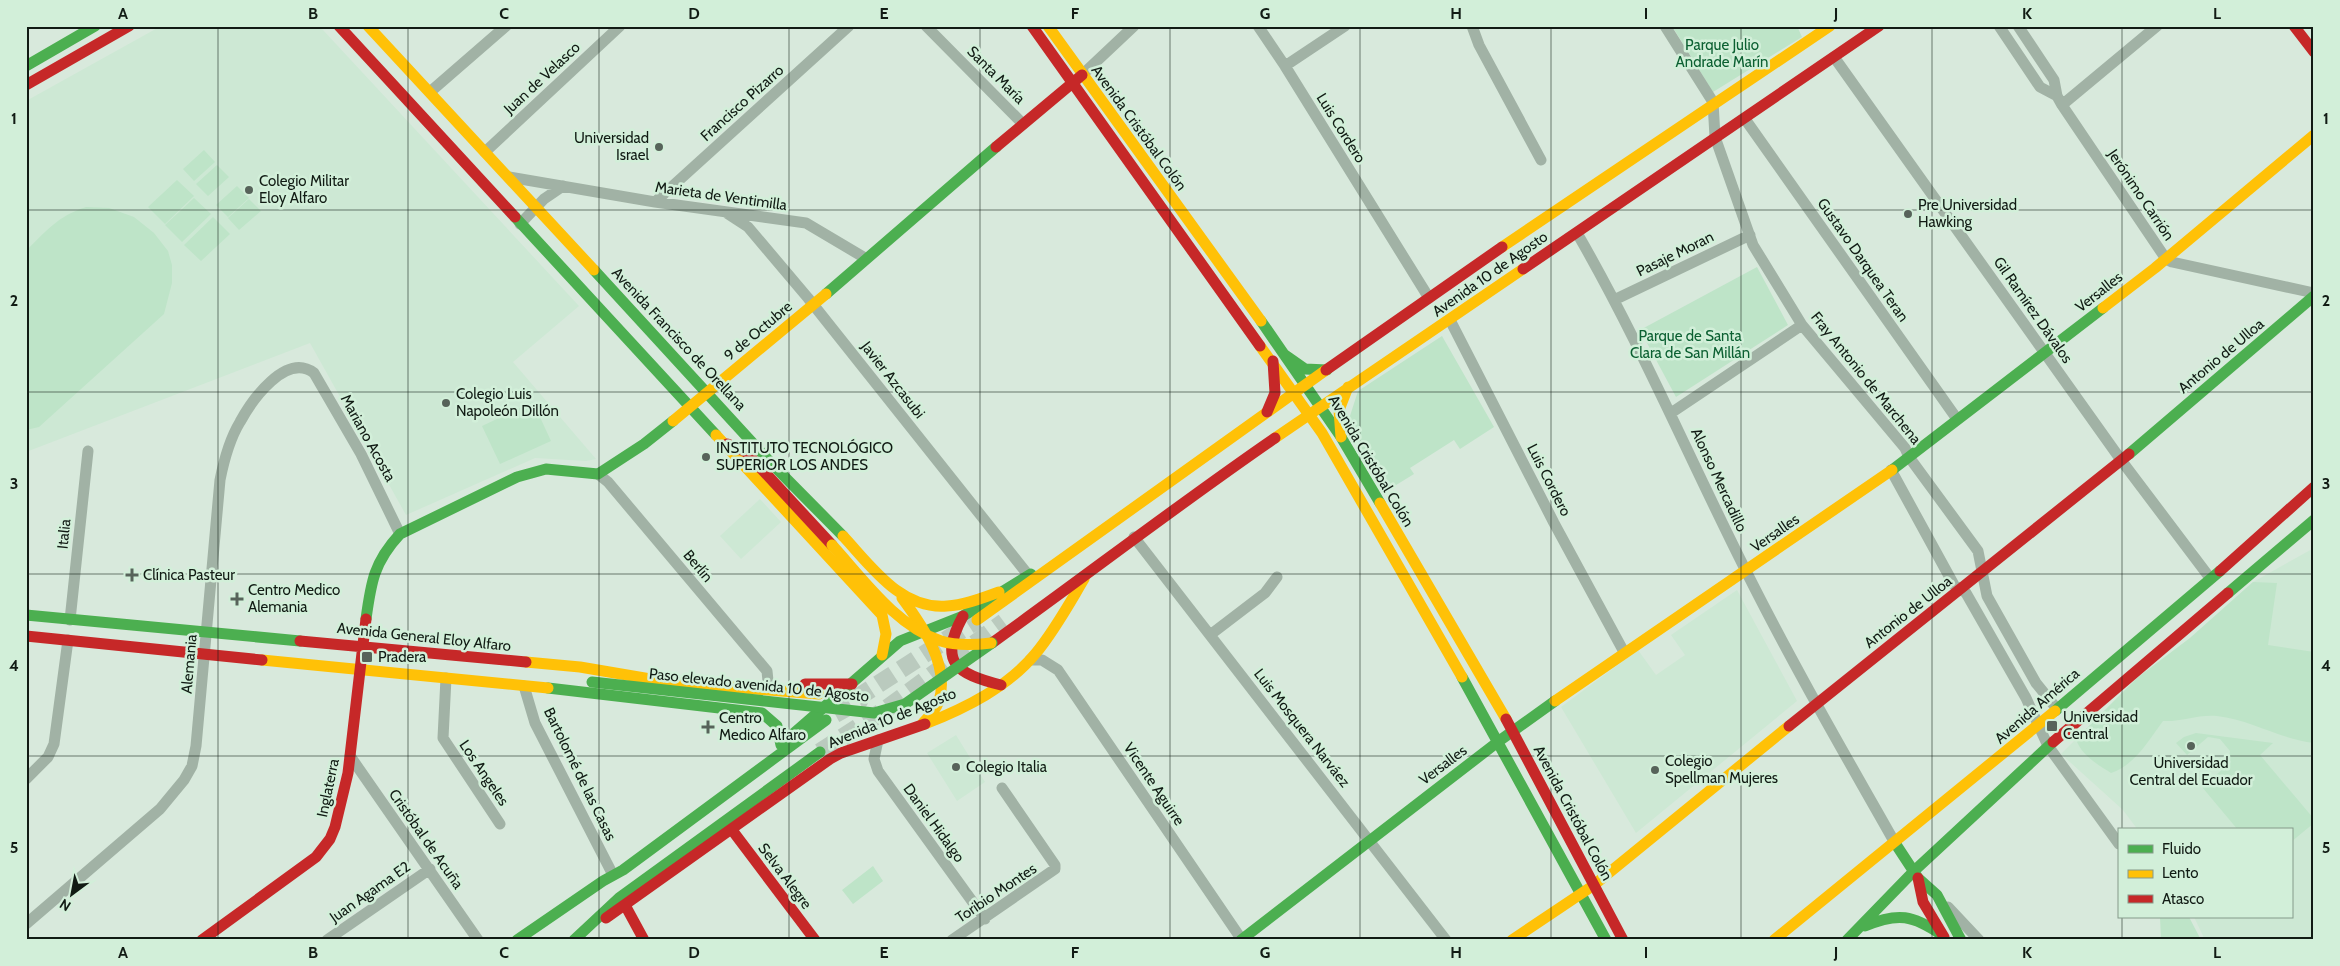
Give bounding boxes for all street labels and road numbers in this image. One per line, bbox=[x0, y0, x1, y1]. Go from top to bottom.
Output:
street label: Juan de Velasco bbox=[499, 38, 584, 119]
street label: Santa María bbox=[963, 42, 1029, 108]
street label: Francisco Pizarro bbox=[697, 61, 787, 145]
street label: Avenida Cristóbal Colón bbox=[1088, 62, 1190, 194]
street label: Luis Cordero bbox=[1313, 90, 1369, 166]
street label: Jerónimo Carrión bbox=[2103, 145, 2178, 244]
street label: Marieta de Ventimilla bbox=[654, 178, 789, 214]
street label: Gustavo Darquea Teran bbox=[1814, 195, 1912, 325]
street label: Avenida 10 de Agosto bbox=[1429, 227, 1551, 321]
street label: Pasaje Moran bbox=[1633, 228, 1717, 280]
street label: Gil Ramírez Dávalos bbox=[1990, 253, 2076, 367]
street label: Avenida Francisco de Orellana bbox=[608, 264, 751, 415]
street label: Versalles bbox=[2072, 268, 2126, 316]
street label: 9 de Octubre bbox=[720, 297, 796, 365]
street label: Fray Antonio de Marchena bbox=[1807, 308, 1925, 448]
street label: Antonio de Ulloa bbox=[2174, 314, 2268, 397]
street label: Javier Azcasubi bbox=[857, 337, 929, 422]
street label: Mariano Acosta bbox=[337, 391, 400, 485]
street label: Avenida Cristóbal Colón bbox=[1325, 392, 1417, 530]
street label: Alonso Mercadillo bbox=[1687, 425, 1751, 535]
street label: Luis Cordero bbox=[1523, 441, 1575, 519]
street label: Versalles bbox=[1747, 510, 1803, 556]
street label: Italia bbox=[53, 517, 75, 550]
street label: Berlín bbox=[679, 546, 717, 586]
street label: Antonio de Ulloa bbox=[1861, 572, 1956, 652]
street label: Avenida General Eloy Alfaro bbox=[336, 619, 512, 655]
street label: Alemania bbox=[177, 633, 201, 694]
street label: Paso elevado avenida 10 de Agosto bbox=[648, 664, 870, 706]
street label: Avenida América bbox=[1991, 664, 2084, 748]
street label: Luis Mosquera Narváez bbox=[1250, 665, 1354, 791]
street label: Avenida 10 de Agosto bbox=[825, 684, 959, 752]
street label: Bartolomé de las Casas bbox=[540, 705, 620, 843]
street label: Los Angeles bbox=[455, 737, 513, 809]
street label: Vicente Aguirre bbox=[1120, 739, 1189, 829]
street label: Versalles bbox=[1416, 741, 1470, 789]
street label: Avenida Cristóbal Colón bbox=[1530, 742, 1616, 884]
street label: Inglaterra bbox=[313, 756, 343, 819]
street label: Daniel Hidalgo bbox=[900, 780, 968, 866]
street label: Cristóbal de Acuña bbox=[385, 786, 468, 893]
street label: Selva Alegre bbox=[754, 840, 816, 913]
street label: Juan Agama E2 bbox=[325, 858, 414, 927]
street label: Toribio Montes bbox=[952, 859, 1040, 927]

